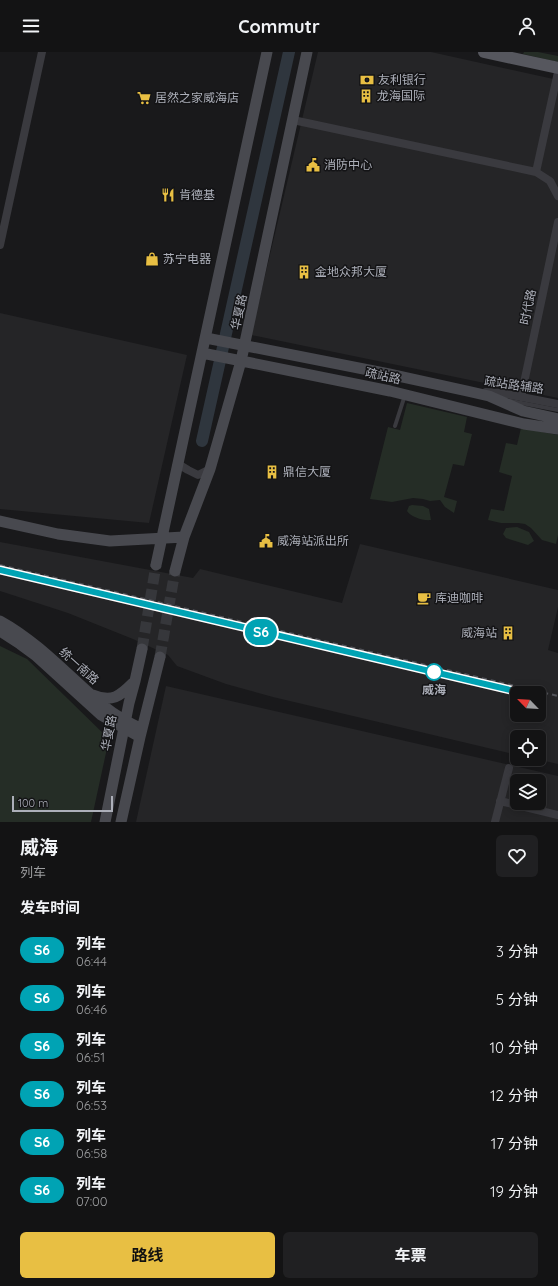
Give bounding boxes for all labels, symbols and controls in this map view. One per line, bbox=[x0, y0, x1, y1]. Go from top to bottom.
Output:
icon: menu bbox=[20, 15, 42, 37]
text: Commutr bbox=[238, 15, 320, 38]
icon: person bbox=[516, 15, 538, 37]
bank icon: 友利银行 bbox=[359, 72, 375, 88]
place label: 友利银行 bbox=[378, 72, 426, 87]
building icon: 龙海国际 bbox=[358, 88, 374, 104]
place label: 龙海国际 bbox=[377, 88, 425, 103]
supermarket icon: 居然之家威海店 bbox=[136, 90, 152, 106]
place label: 居然之家威海店 bbox=[155, 90, 239, 105]
public building icon: 消防中心 bbox=[305, 157, 321, 173]
place label: 消防中心 bbox=[324, 157, 372, 172]
restaurant icon: 肯德基 bbox=[160, 187, 176, 203]
place label: 肯德基 bbox=[179, 187, 215, 202]
shop icon: 苏宁电器 bbox=[144, 251, 160, 267]
place label: 苏宁电器 bbox=[163, 251, 211, 266]
building icon: 金地众邦大厦 bbox=[296, 264, 312, 280]
place label: 金地众邦大厦 bbox=[315, 264, 387, 279]
street label: 时代路 bbox=[516, 288, 539, 326]
street label: 华夏路 bbox=[227, 293, 250, 331]
street label: 疏站路 bbox=[364, 364, 402, 387]
street label: 疏站路辅路 bbox=[483, 373, 545, 396]
building icon: 鼎信大厦 bbox=[264, 464, 280, 480]
place label: 鼎信大厦 bbox=[283, 464, 331, 479]
public building icon: 威海站派出所 bbox=[258, 533, 274, 549]
place label: 威海站派出所 bbox=[277, 533, 349, 548]
cafe icon: 库迪咖啡 bbox=[416, 590, 432, 606]
place label: 库迪咖啡 bbox=[435, 590, 483, 605]
line badge: S6 bbox=[243, 619, 279, 645]
text: S6 bbox=[253, 623, 269, 641]
place label: 威海站 bbox=[461, 625, 497, 640]
building icon: 威海站 bbox=[500, 625, 516, 641]
street label: 统一南路 bbox=[56, 644, 102, 687]
marker: 威海 bbox=[425, 663, 443, 681]
place label: 威海 bbox=[422, 682, 446, 697]
north arrow bbox=[510, 686, 546, 722]
map controls bbox=[510, 686, 546, 810]
street label: 华夏路 bbox=[98, 714, 119, 752]
button: locate bbox=[510, 730, 546, 766]
button: layers bbox=[510, 774, 546, 810]
scale bar bbox=[12, 794, 113, 813]
text: 100 m bbox=[18, 796, 48, 810]
text: 威海 bbox=[20, 835, 58, 859]
button: heart bbox=[496, 835, 538, 877]
text: 列车 bbox=[20, 864, 46, 880]
text: 发车时间 bbox=[20, 898, 80, 917]
text: 列车 bbox=[76, 934, 106, 953]
text: S6 bbox=[34, 941, 50, 959]
text: 3 分钟 bbox=[496, 942, 538, 961]
text: 06:44 bbox=[76, 953, 107, 969]
text: 列车 bbox=[76, 982, 106, 1001]
text: S6 bbox=[34, 989, 50, 1007]
text: 5 分钟 bbox=[496, 990, 538, 1009]
text: 06:46 bbox=[76, 1001, 107, 1017]
text: 列车 bbox=[76, 1030, 106, 1049]
text: S6 bbox=[34, 1037, 50, 1055]
text: 10 分钟 bbox=[489, 1038, 538, 1057]
text: 06:51 bbox=[76, 1049, 105, 1065]
text: 列车 bbox=[76, 1078, 106, 1097]
text: S6 bbox=[34, 1085, 50, 1103]
text: 12 分钟 bbox=[490, 1086, 538, 1105]
text: 06:53 bbox=[76, 1097, 107, 1113]
text: 列车 bbox=[76, 1126, 106, 1145]
text: S6 bbox=[34, 1133, 50, 1151]
text: 17 分钟 bbox=[491, 1134, 538, 1153]
text: 06:58 bbox=[76, 1145, 107, 1161]
text: 列车 bbox=[76, 1174, 106, 1193]
text: S6 bbox=[34, 1181, 50, 1199]
text: 19 分钟 bbox=[490, 1182, 538, 1201]
text: 07:00 bbox=[76, 1193, 108, 1209]
button: 路线 bbox=[20, 1232, 275, 1278]
button: 车票 bbox=[283, 1232, 538, 1278]

